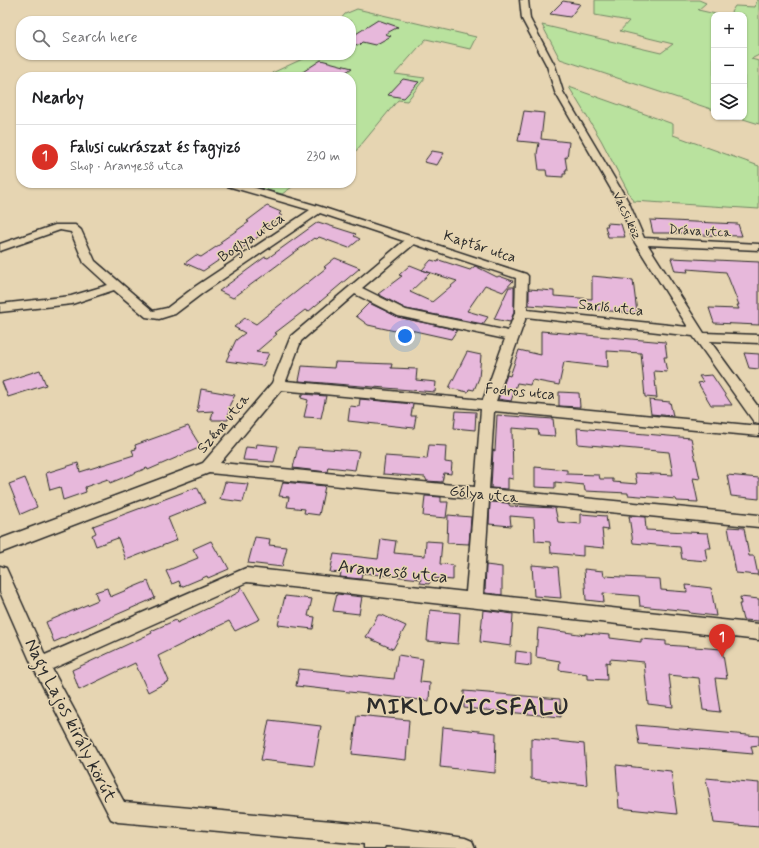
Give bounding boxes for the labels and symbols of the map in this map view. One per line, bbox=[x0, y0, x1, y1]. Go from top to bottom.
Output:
street label: Vacsi köz bbox=[608, 189, 645, 243]
street label: Boglya utca bbox=[214, 208, 289, 268]
street label: Dráva utca bbox=[668, 221, 732, 242]
street label: Kaptár utca bbox=[441, 226, 518, 268]
street label: Sarló utca bbox=[577, 295, 644, 321]
your location bbox=[395, 326, 415, 346]
street label: Fodros utca bbox=[484, 379, 556, 405]
street label: Széna utca bbox=[193, 389, 255, 458]
street label: Gólya utca bbox=[448, 481, 520, 509]
street label: Aranyeső utca bbox=[337, 554, 449, 590]
pin: 1 bbox=[709, 624, 735, 657]
street label: Nagy Lajos király körút bbox=[17, 635, 122, 808]
district label: MIKLOVICSFALU bbox=[366, 693, 570, 723]

